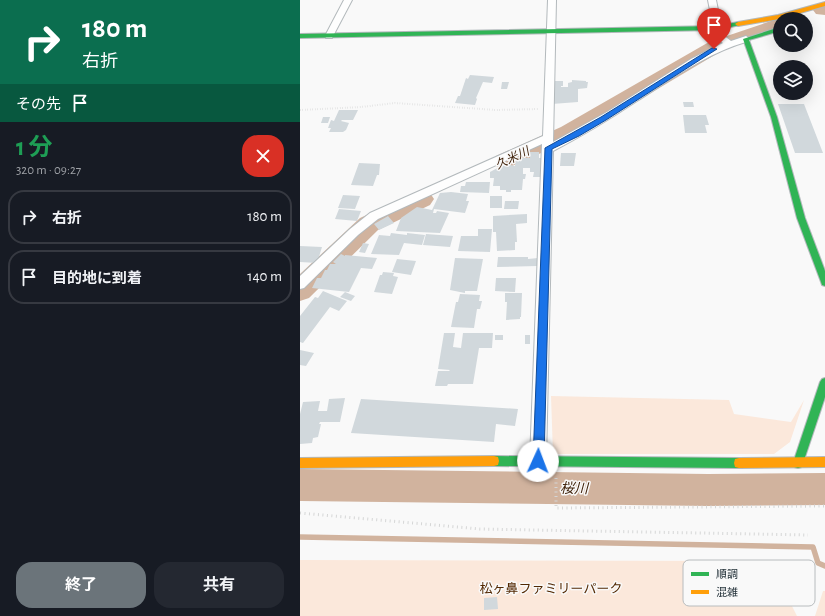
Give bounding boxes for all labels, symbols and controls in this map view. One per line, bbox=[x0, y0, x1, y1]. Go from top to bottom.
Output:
pin bbox=[697, 8, 731, 49]
map controls bbox=[773, 12, 813, 100]
button: search bbox=[773, 12, 813, 52]
icon: arrive bbox=[703, 14, 725, 36]
text: 180 m bbox=[82, 15, 147, 43]
icon: right bbox=[16, 16, 68, 68]
text: 右折 bbox=[82, 53, 118, 71]
button: layers bbox=[773, 60, 813, 100]
icon: arrive bbox=[69, 92, 91, 114]
text: その先 bbox=[16, 97, 61, 112]
button: close bbox=[242, 135, 284, 177]
text: 1 分 bbox=[16, 136, 52, 160]
water label: 久米川 bbox=[493, 143, 533, 171]
text: 320 m · 09:27 bbox=[16, 164, 81, 177]
icon: right bbox=[18, 206, 40, 228]
text: 180 m bbox=[247, 209, 282, 224]
text: 右折 bbox=[52, 211, 82, 226]
icon: arrive bbox=[18, 266, 40, 288]
text: 140 m bbox=[247, 269, 282, 284]
text: 目的地に到着 bbox=[52, 271, 142, 286]
position arrow bbox=[517, 440, 559, 482]
water label: 桜川 bbox=[560, 481, 590, 496]
legend bbox=[683, 560, 815, 606]
button: 終了 bbox=[16, 562, 146, 608]
button: 共有 bbox=[154, 562, 284, 608]
text: 順調 bbox=[716, 569, 738, 580]
park label: 松ヶ鼻ファミリーパーク bbox=[480, 582, 622, 596]
text: 混雑 bbox=[716, 586, 738, 598]

